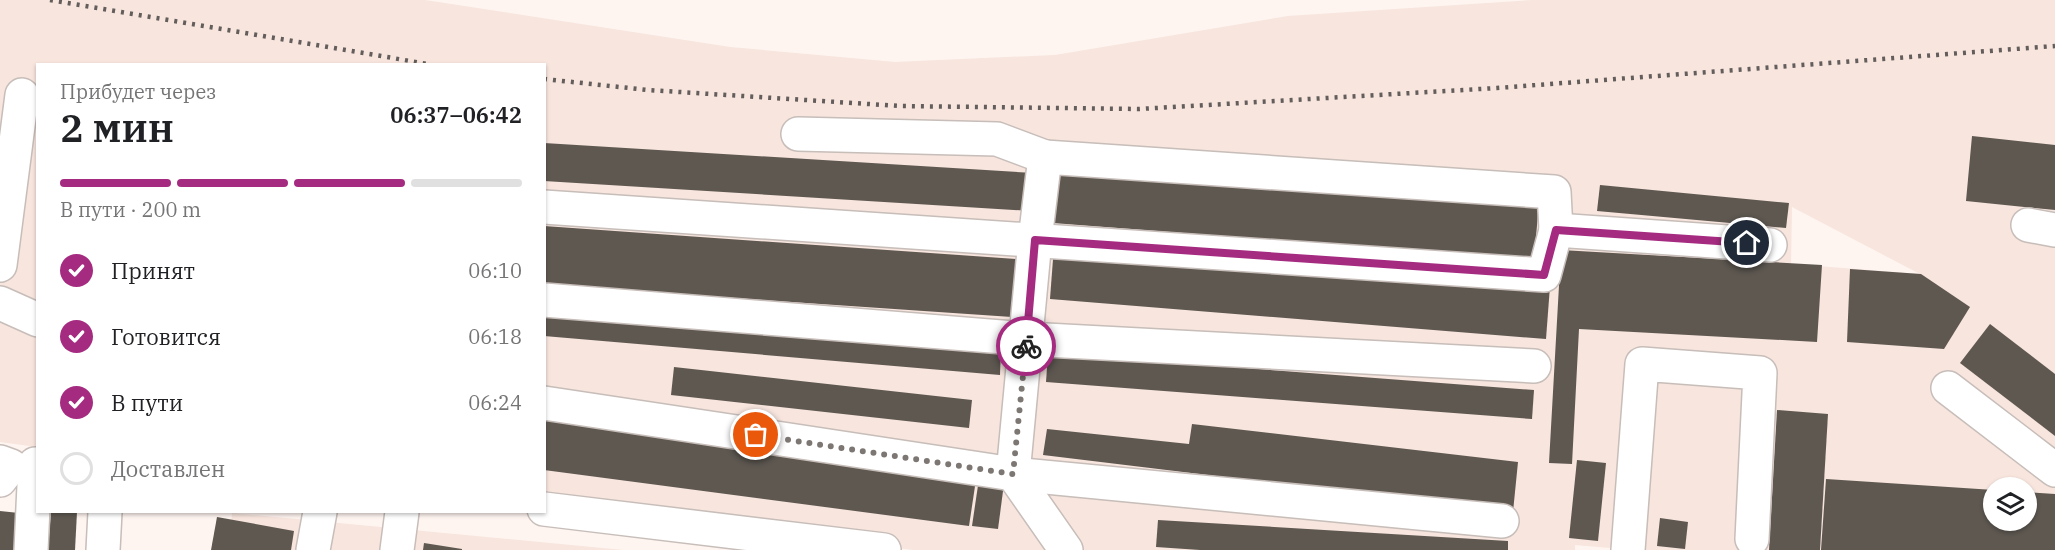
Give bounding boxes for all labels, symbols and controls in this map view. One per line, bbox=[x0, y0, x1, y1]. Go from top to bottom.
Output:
text: Прибудет через bbox=[60, 78, 216, 105]
text: 06:37–06:42 bbox=[390, 100, 522, 129]
text: 2 мин bbox=[60, 102, 174, 153]
text: В пути · 200 m bbox=[60, 196, 201, 223]
pin bbox=[1721, 217, 1772, 268]
icon: home bbox=[1730, 226, 1763, 259]
icon: check bbox=[60, 254, 93, 287]
text: Принят bbox=[111, 256, 195, 285]
text: 06:10 bbox=[468, 257, 522, 284]
courier bbox=[996, 316, 1056, 376]
icon: check bbox=[60, 320, 93, 353]
text: Готовится bbox=[111, 322, 221, 351]
text: 06:18 bbox=[468, 323, 522, 350]
icon: bike bbox=[1010, 330, 1043, 363]
icon: check bbox=[60, 386, 93, 419]
text: В пути bbox=[111, 388, 183, 417]
text: 06:24 bbox=[468, 389, 522, 416]
pin bbox=[730, 409, 781, 460]
icon: bag bbox=[739, 418, 772, 451]
text: Доставлен bbox=[111, 454, 225, 483]
map controls bbox=[1983, 477, 2037, 531]
button: layers bbox=[1983, 477, 2037, 531]

